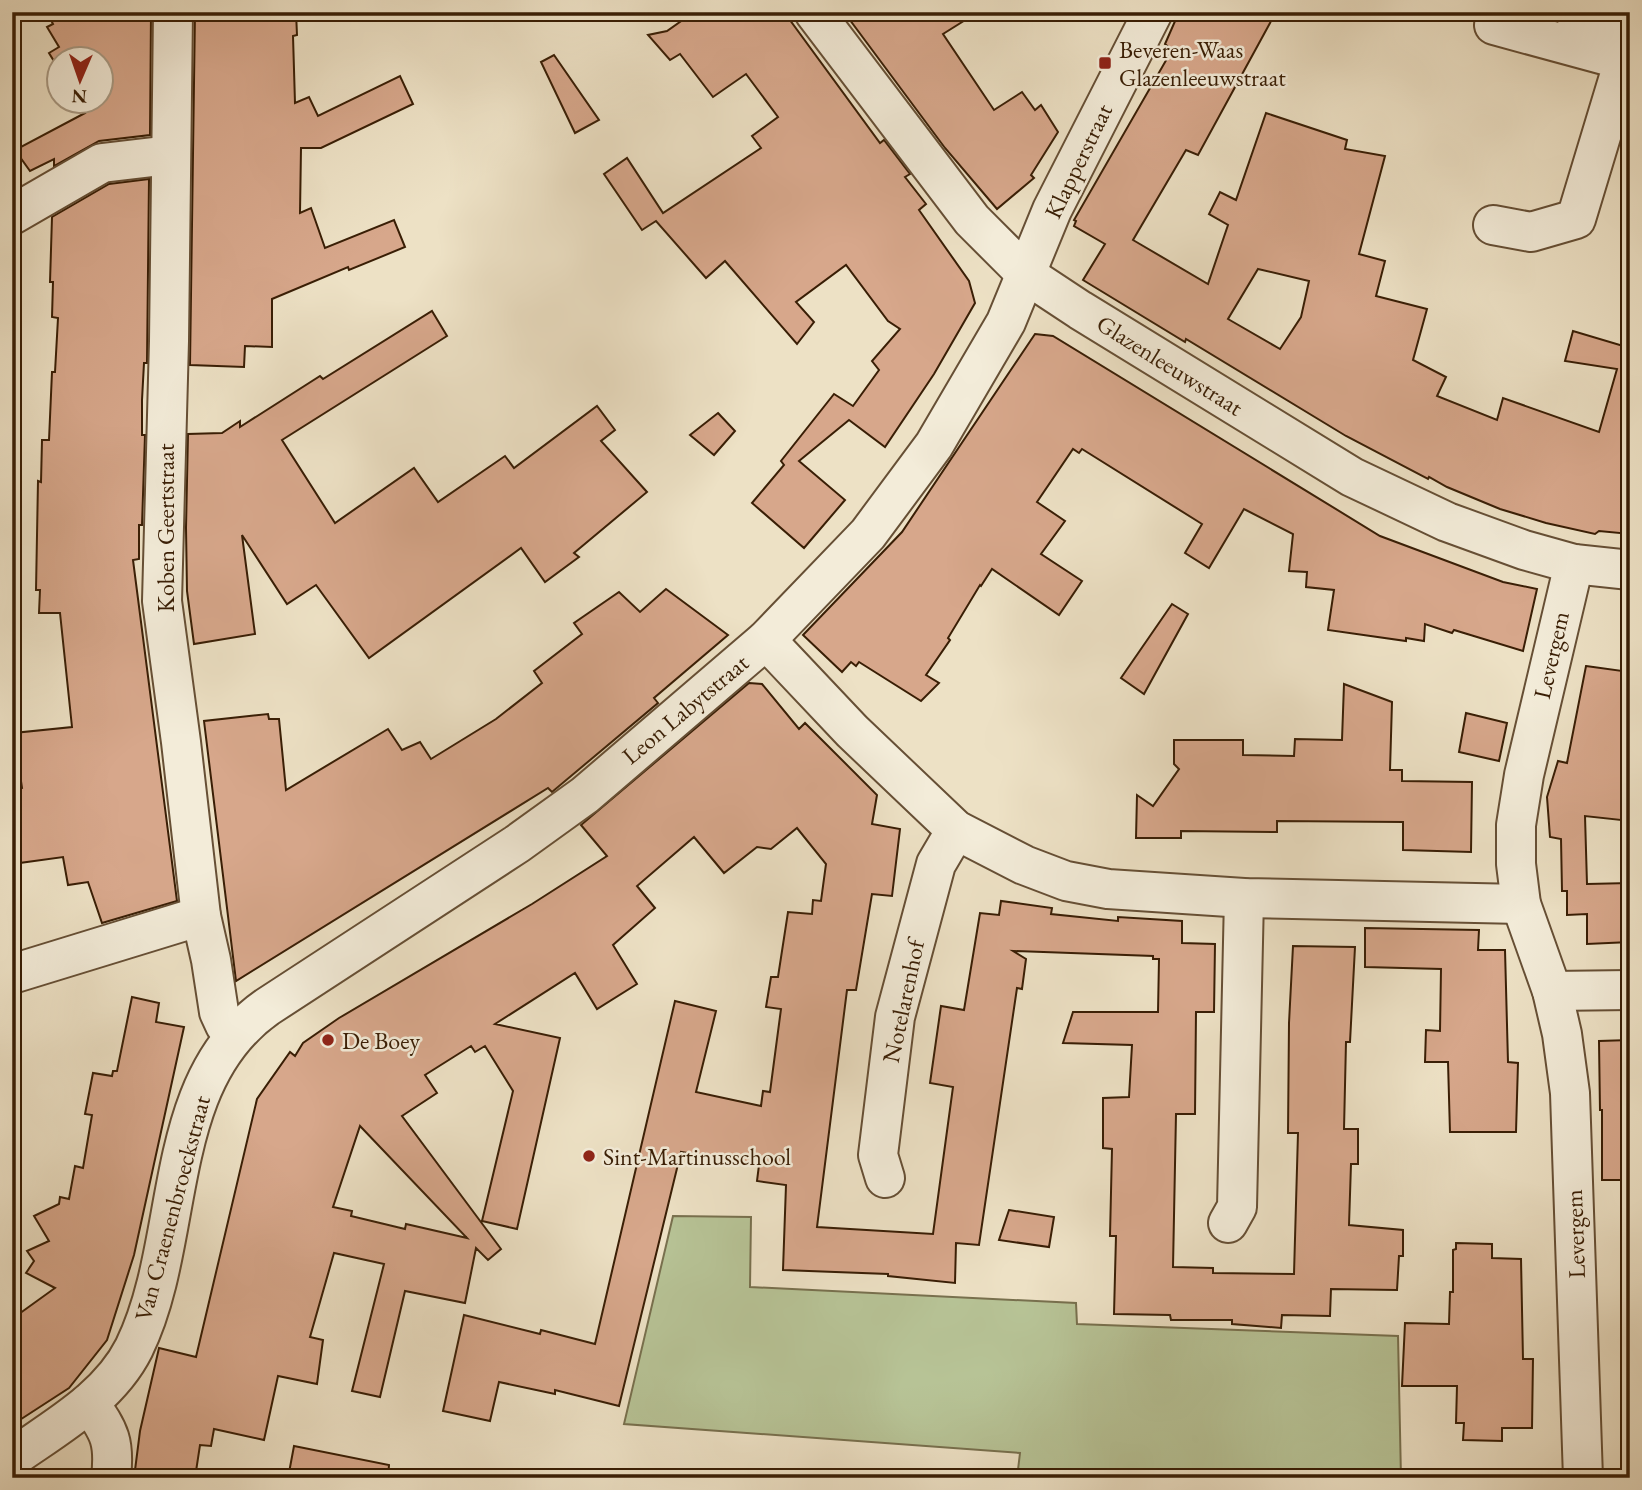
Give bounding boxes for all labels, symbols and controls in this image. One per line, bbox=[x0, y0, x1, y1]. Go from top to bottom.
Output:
place label: Beveren-Waas Glazenleeuwstraat bbox=[1119, 34, 1286, 93]
north arrow bbox=[46, 46, 116, 116]
marker: Beveren-Waas Glazenleeuwstraat bbox=[1097, 55, 1113, 71]
text: N bbox=[71, 84, 88, 109]
street label: Klapperstraat bbox=[1037, 98, 1119, 224]
street label: Glazenleeuwstraat bbox=[1091, 308, 1249, 423]
street label: Koben Geertstraat bbox=[150, 443, 181, 612]
street label: Levergem bbox=[1526, 608, 1576, 702]
street label: Leon Labytstraat bbox=[615, 647, 755, 771]
street label: Notelarenhof bbox=[875, 933, 932, 1065]
place label: De Boey bbox=[342, 1025, 421, 1056]
marker: De Boey bbox=[320, 1032, 336, 1048]
street label: Van Craenenbroeckstraat bbox=[127, 1092, 217, 1324]
place label: Sint-Martinusschool bbox=[603, 1141, 791, 1172]
marker: Sint-Martinusschool bbox=[581, 1148, 597, 1164]
street label: Levergem bbox=[1558, 1189, 1592, 1279]

